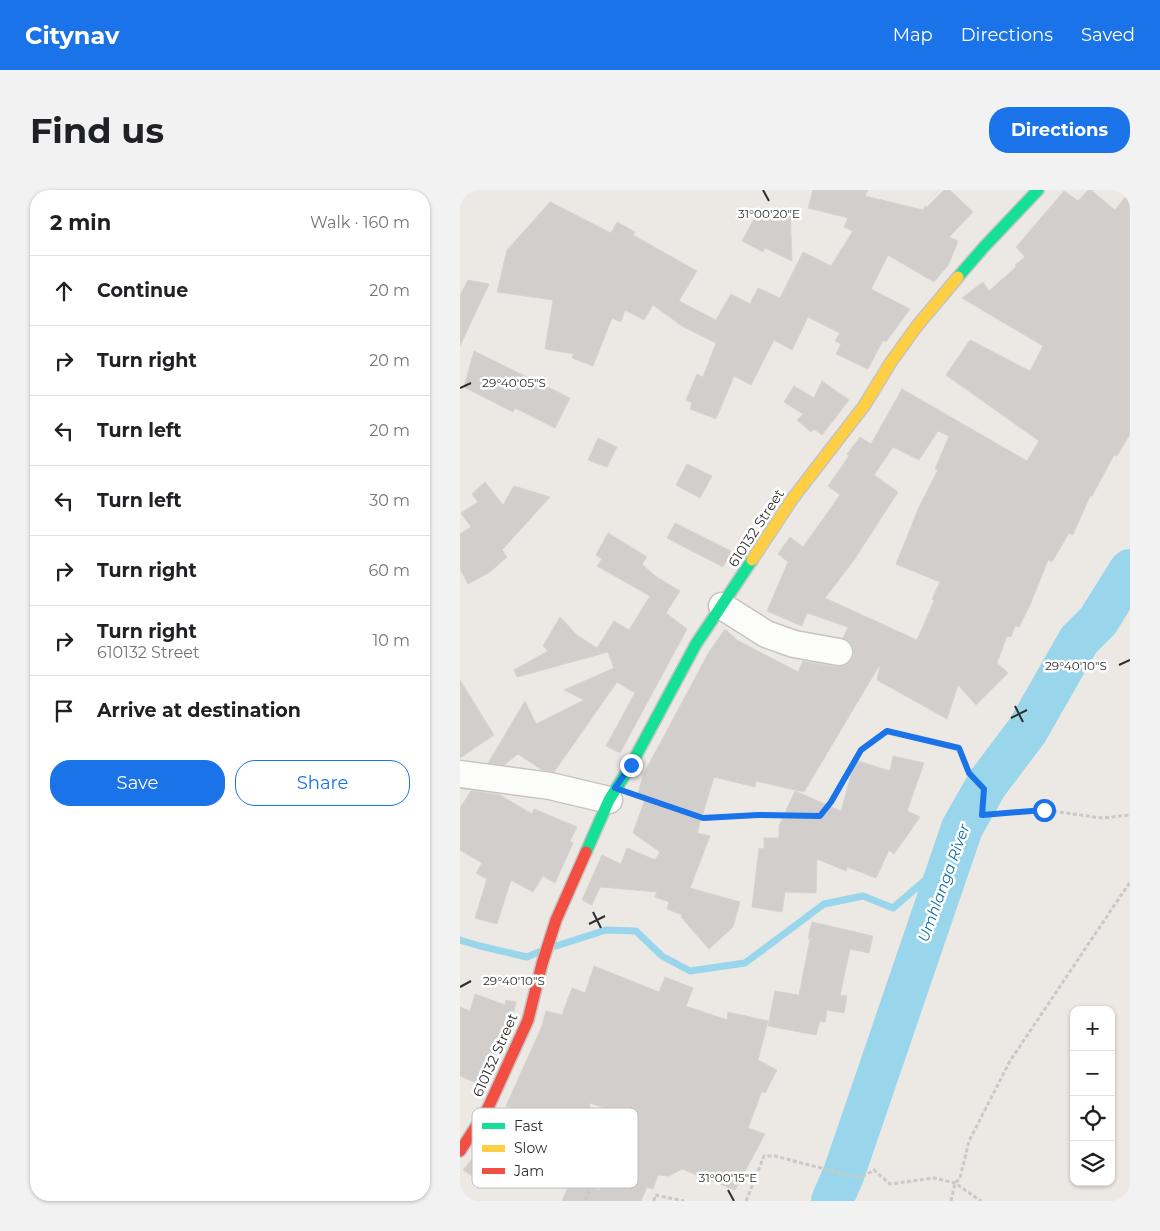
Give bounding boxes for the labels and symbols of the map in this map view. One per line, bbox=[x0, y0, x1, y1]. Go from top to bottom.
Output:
text: 31°00'20"E bbox=[738, 206, 800, 221]
text: 29°40'05"S bbox=[482, 375, 546, 390]
street label: 610132 Street bbox=[724, 485, 788, 571]
text: 29°40'10"S bbox=[1045, 658, 1107, 673]
route end bbox=[620, 754, 643, 777]
route start bbox=[1033, 799, 1056, 822]
water label: Umhlanga River bbox=[913, 820, 974, 944]
text: 29°40'10"S bbox=[483, 973, 545, 988]
street label: 610132 Street bbox=[469, 1010, 522, 1100]
legend bbox=[472, 1108, 638, 1188]
text: Fast bbox=[514, 1117, 544, 1135]
text: Slow bbox=[514, 1139, 548, 1157]
text: Jam bbox=[513, 1162, 544, 1180]
text: 31°00'15"E bbox=[699, 1170, 757, 1185]

